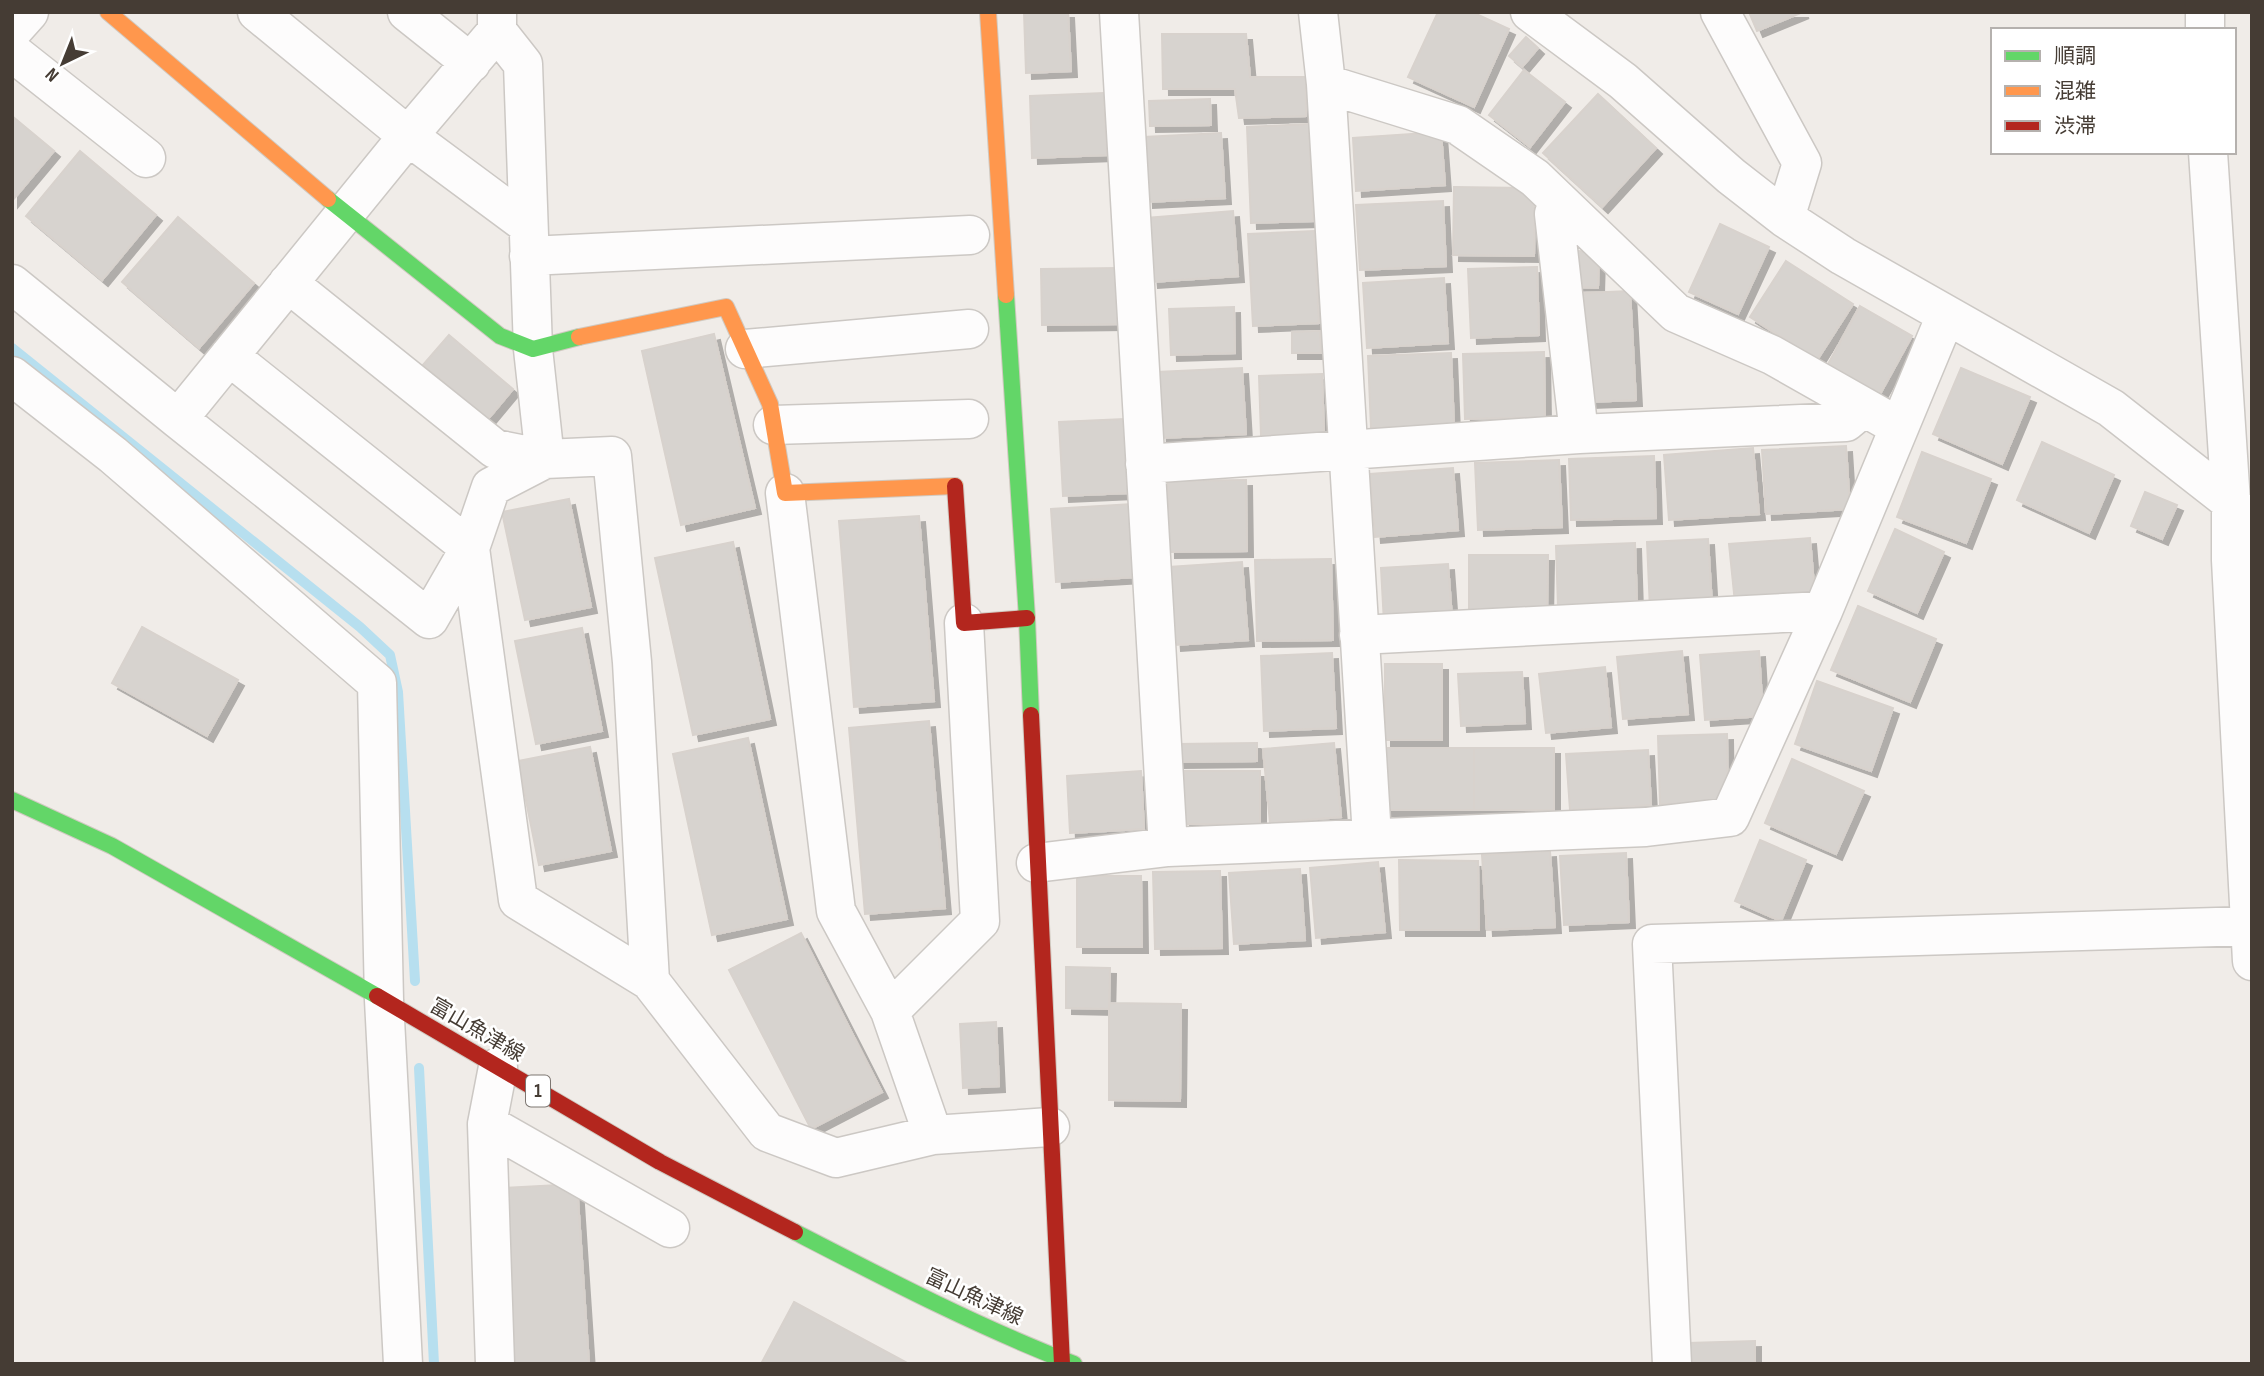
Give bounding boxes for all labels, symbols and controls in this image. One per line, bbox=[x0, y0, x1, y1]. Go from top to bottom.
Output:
north arrow bbox=[28, 28, 98, 98]
legend bbox=[1991, 28, 2236, 154]
text: 順調 bbox=[2054, 44, 2096, 69]
text: N bbox=[41, 62, 64, 86]
text: 混雑 bbox=[2054, 79, 2096, 104]
text: 渋滞 bbox=[2054, 114, 2096, 139]
street label: 富山魚津線 bbox=[425, 993, 529, 1067]
road number: 1 bbox=[526, 1076, 550, 1106]
street label: 富山魚津線 bbox=[921, 1263, 1027, 1331]

